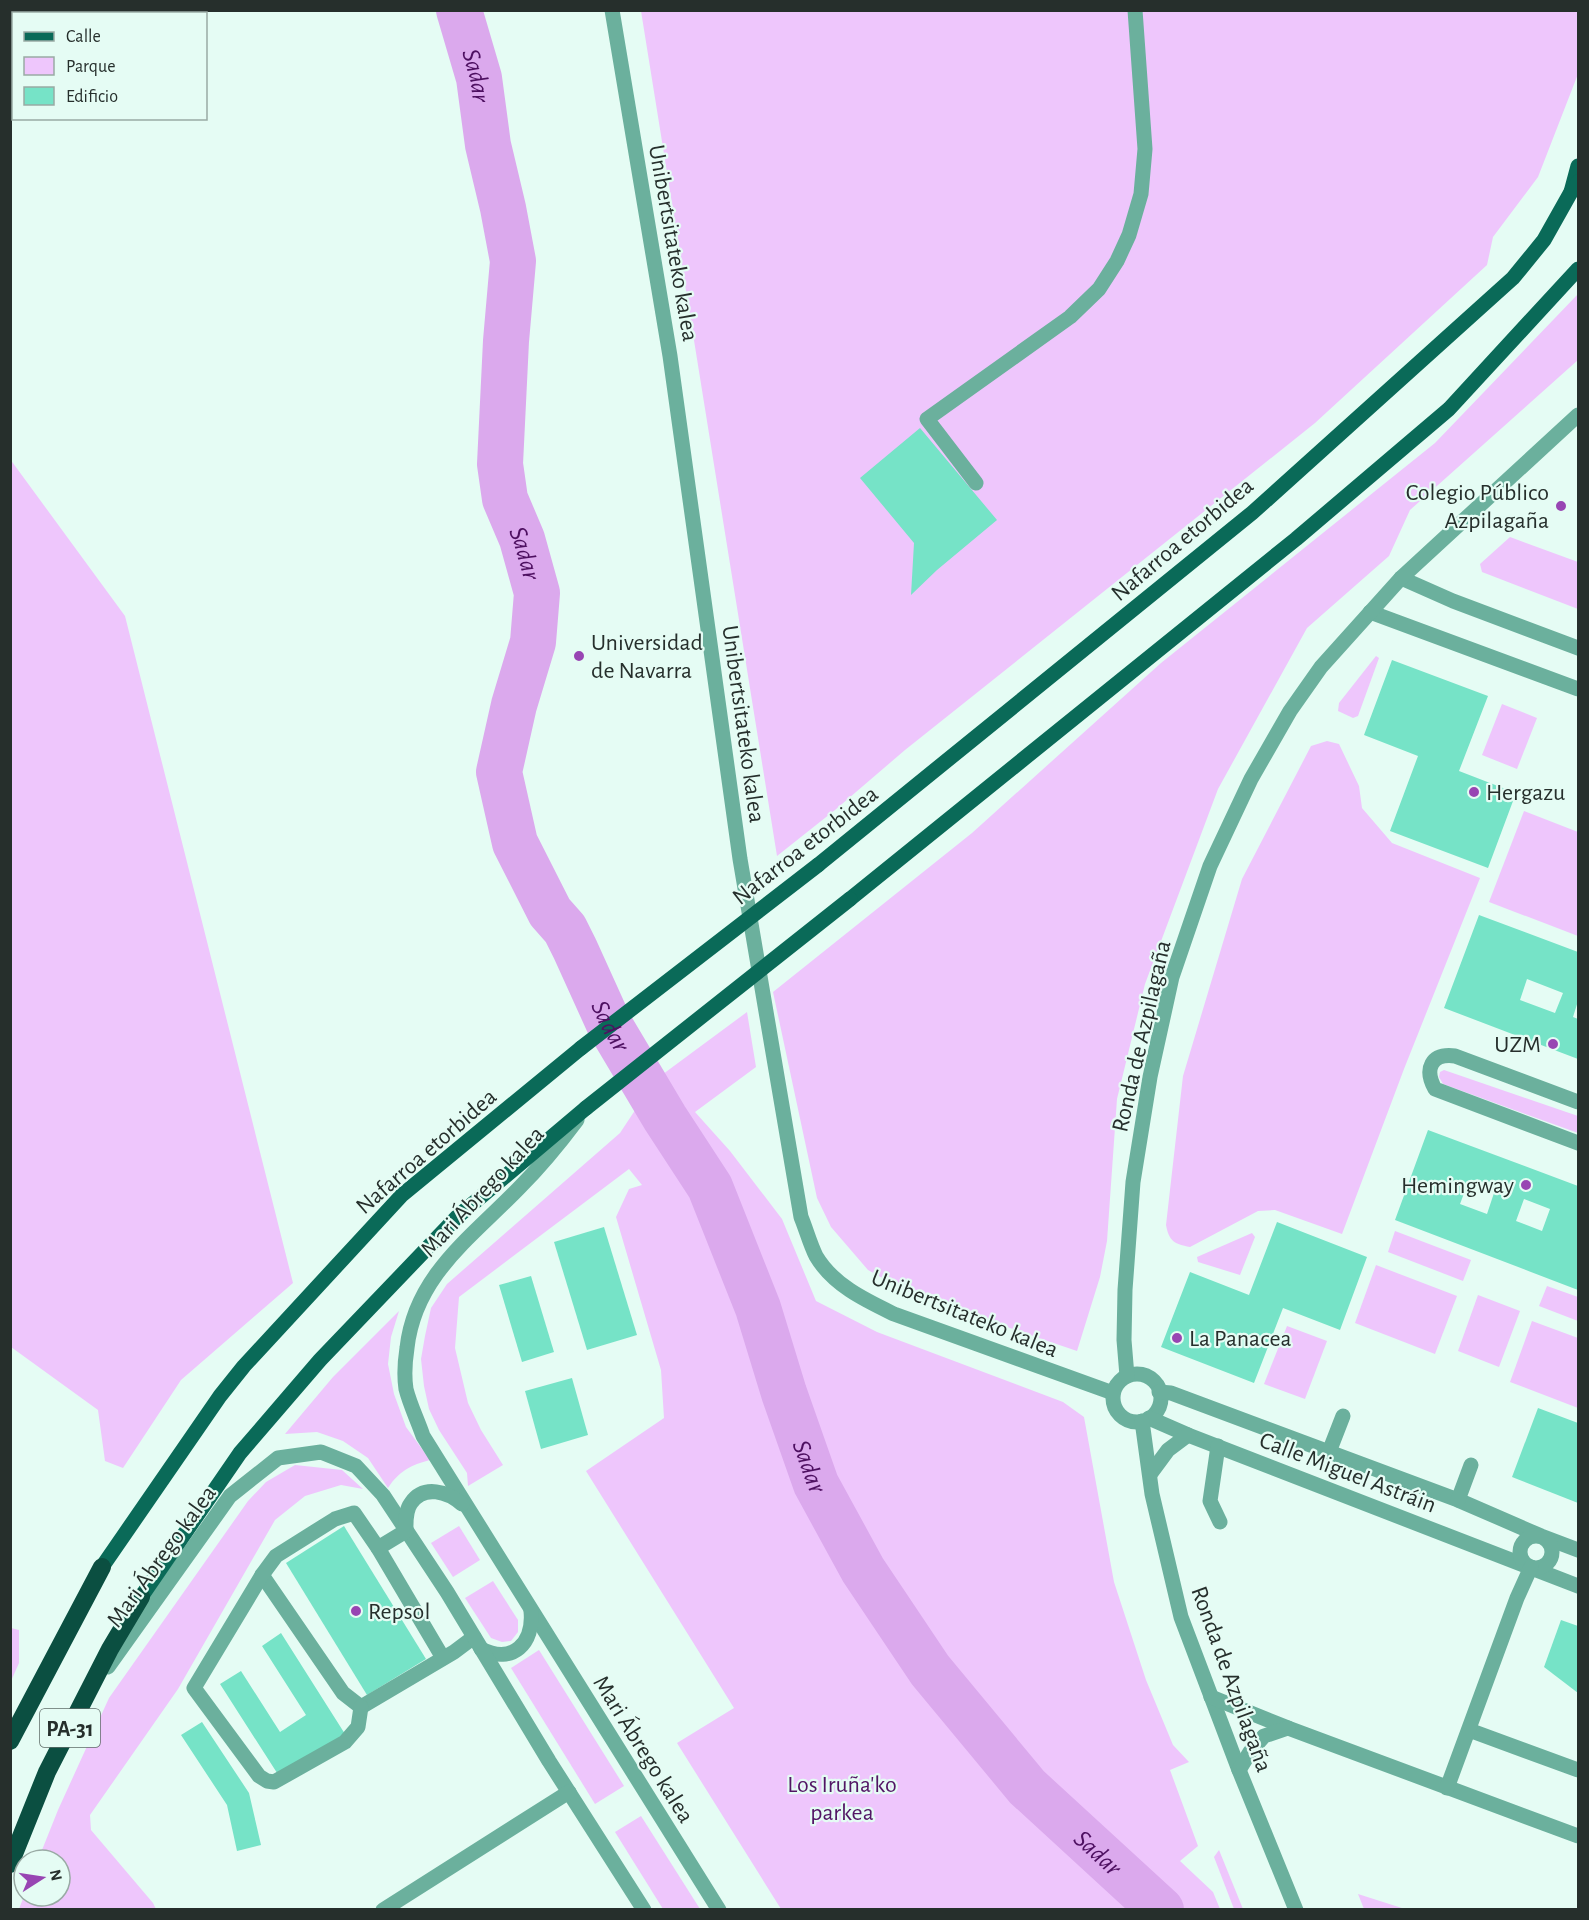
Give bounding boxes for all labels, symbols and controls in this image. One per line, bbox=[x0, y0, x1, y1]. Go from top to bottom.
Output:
legend bbox=[12, 12, 207, 120]
text: Calle bbox=[66, 28, 101, 46]
water label: Sadar bbox=[457, 46, 494, 105]
text: Parque bbox=[66, 58, 115, 76]
text: Edificio bbox=[66, 88, 118, 106]
street label: Unibertsitateko kalea bbox=[644, 143, 702, 343]
street label: Nafarroa etorbidea bbox=[1107, 474, 1258, 606]
place label: Colegio Público Azpilagaña bbox=[1406, 481, 1549, 533]
marker: Colegio Público Azpilagaña bbox=[1554, 499, 1568, 513]
water label: Sadar bbox=[504, 523, 545, 584]
street label: Unibertsitateko kalea bbox=[717, 624, 769, 824]
place label: Universidad de Navarra bbox=[591, 631, 703, 683]
marker: Universidad de Navarra bbox=[572, 649, 586, 663]
place label: Hergazu bbox=[1486, 781, 1565, 805]
street label: Nafarroa etorbidea bbox=[728, 782, 883, 910]
marker: Hergazu bbox=[1467, 785, 1481, 799]
street label: Ronda de Azpilagaña bbox=[1108, 938, 1176, 1134]
water label: Sadar bbox=[586, 997, 635, 1058]
place label: UZM bbox=[1494, 1033, 1541, 1057]
marker: UZM bbox=[1546, 1037, 1560, 1051]
street label: Nafarroa etorbidea bbox=[352, 1085, 501, 1219]
street label: Mari Ábrego kalea bbox=[415, 1120, 549, 1262]
place label: Hemingway bbox=[1401, 1174, 1514, 1198]
marker: Hemingway bbox=[1519, 1178, 1533, 1192]
street label: Unibertsitateko kalea bbox=[868, 1265, 1062, 1362]
place label: La Panacea bbox=[1189, 1327, 1292, 1351]
marker: La Panacea bbox=[1170, 1331, 1184, 1345]
street label: Calle Miguel Astráin bbox=[1256, 1428, 1439, 1518]
water label: Sadar bbox=[788, 1437, 831, 1499]
street label: Mari Ábrego kalea bbox=[101, 1480, 221, 1632]
street label: Ronda de Azpilagaña bbox=[1186, 1583, 1276, 1775]
place label: Repsol bbox=[368, 1600, 430, 1624]
marker: Repsol bbox=[349, 1604, 363, 1618]
street label: Mari Ábrego kalea bbox=[588, 1671, 700, 1827]
road number: PA-31 bbox=[40, 1709, 100, 1747]
park label: Los Iruña'ko parkea bbox=[787, 1773, 897, 1825]
water label: Sadar bbox=[1069, 1825, 1127, 1882]
north arrow bbox=[12, 1848, 72, 1908]
text: N bbox=[47, 1868, 65, 1882]

